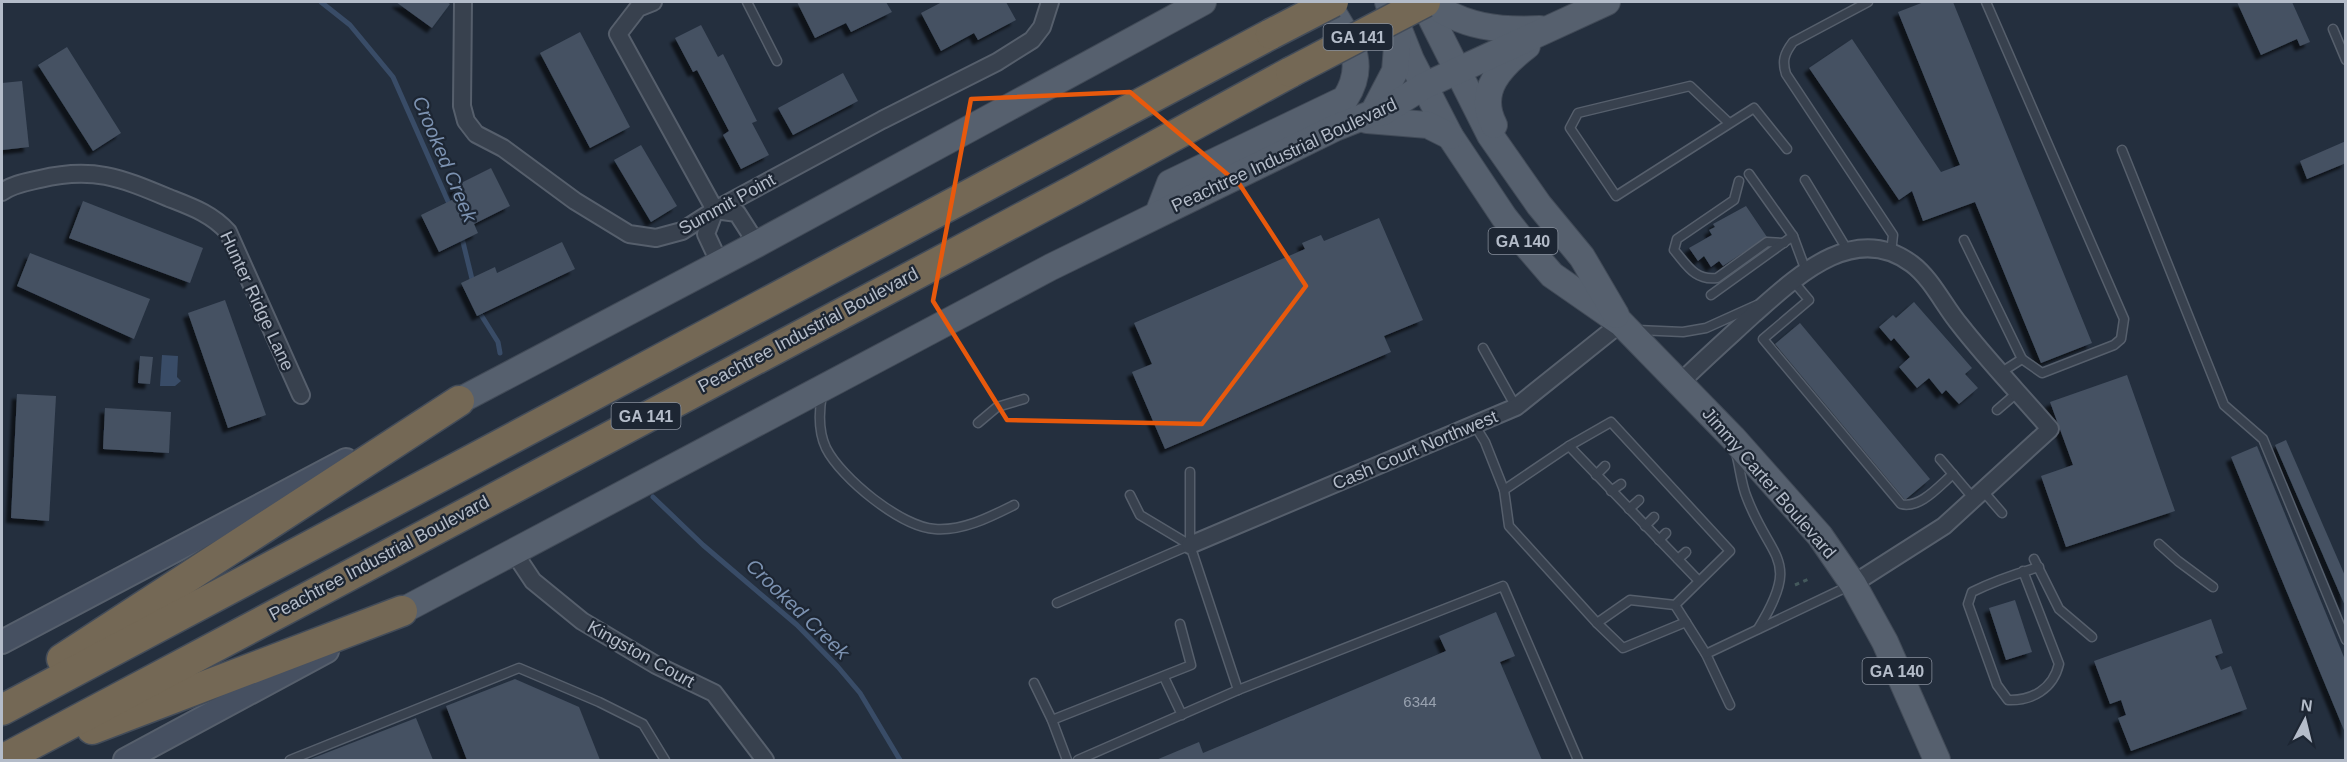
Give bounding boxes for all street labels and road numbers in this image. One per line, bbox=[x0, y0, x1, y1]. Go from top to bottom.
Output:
road number: GA 141 bbox=[1324, 24, 1392, 50]
street label: Peachtree Industrial Boulevard bbox=[1168, 94, 1400, 216]
street label: Summit Point bbox=[675, 169, 779, 239]
street label: Hunter Ridge Lane bbox=[216, 228, 298, 374]
road number: GA 140 bbox=[1488, 228, 1558, 254]
street label: Peachtree Industrial Boulevard bbox=[695, 263, 921, 397]
road number: GA 141 bbox=[612, 403, 680, 429]
street label: Jimmy Carter Boulevard bbox=[1698, 404, 1840, 562]
street label: Cash Court Northwest bbox=[1330, 406, 1500, 494]
street label: Peachtree Industrial Boulevard bbox=[266, 491, 492, 625]
street label: Kingston Court bbox=[584, 616, 698, 692]
road number: GA 140 bbox=[1862, 658, 1932, 684]

